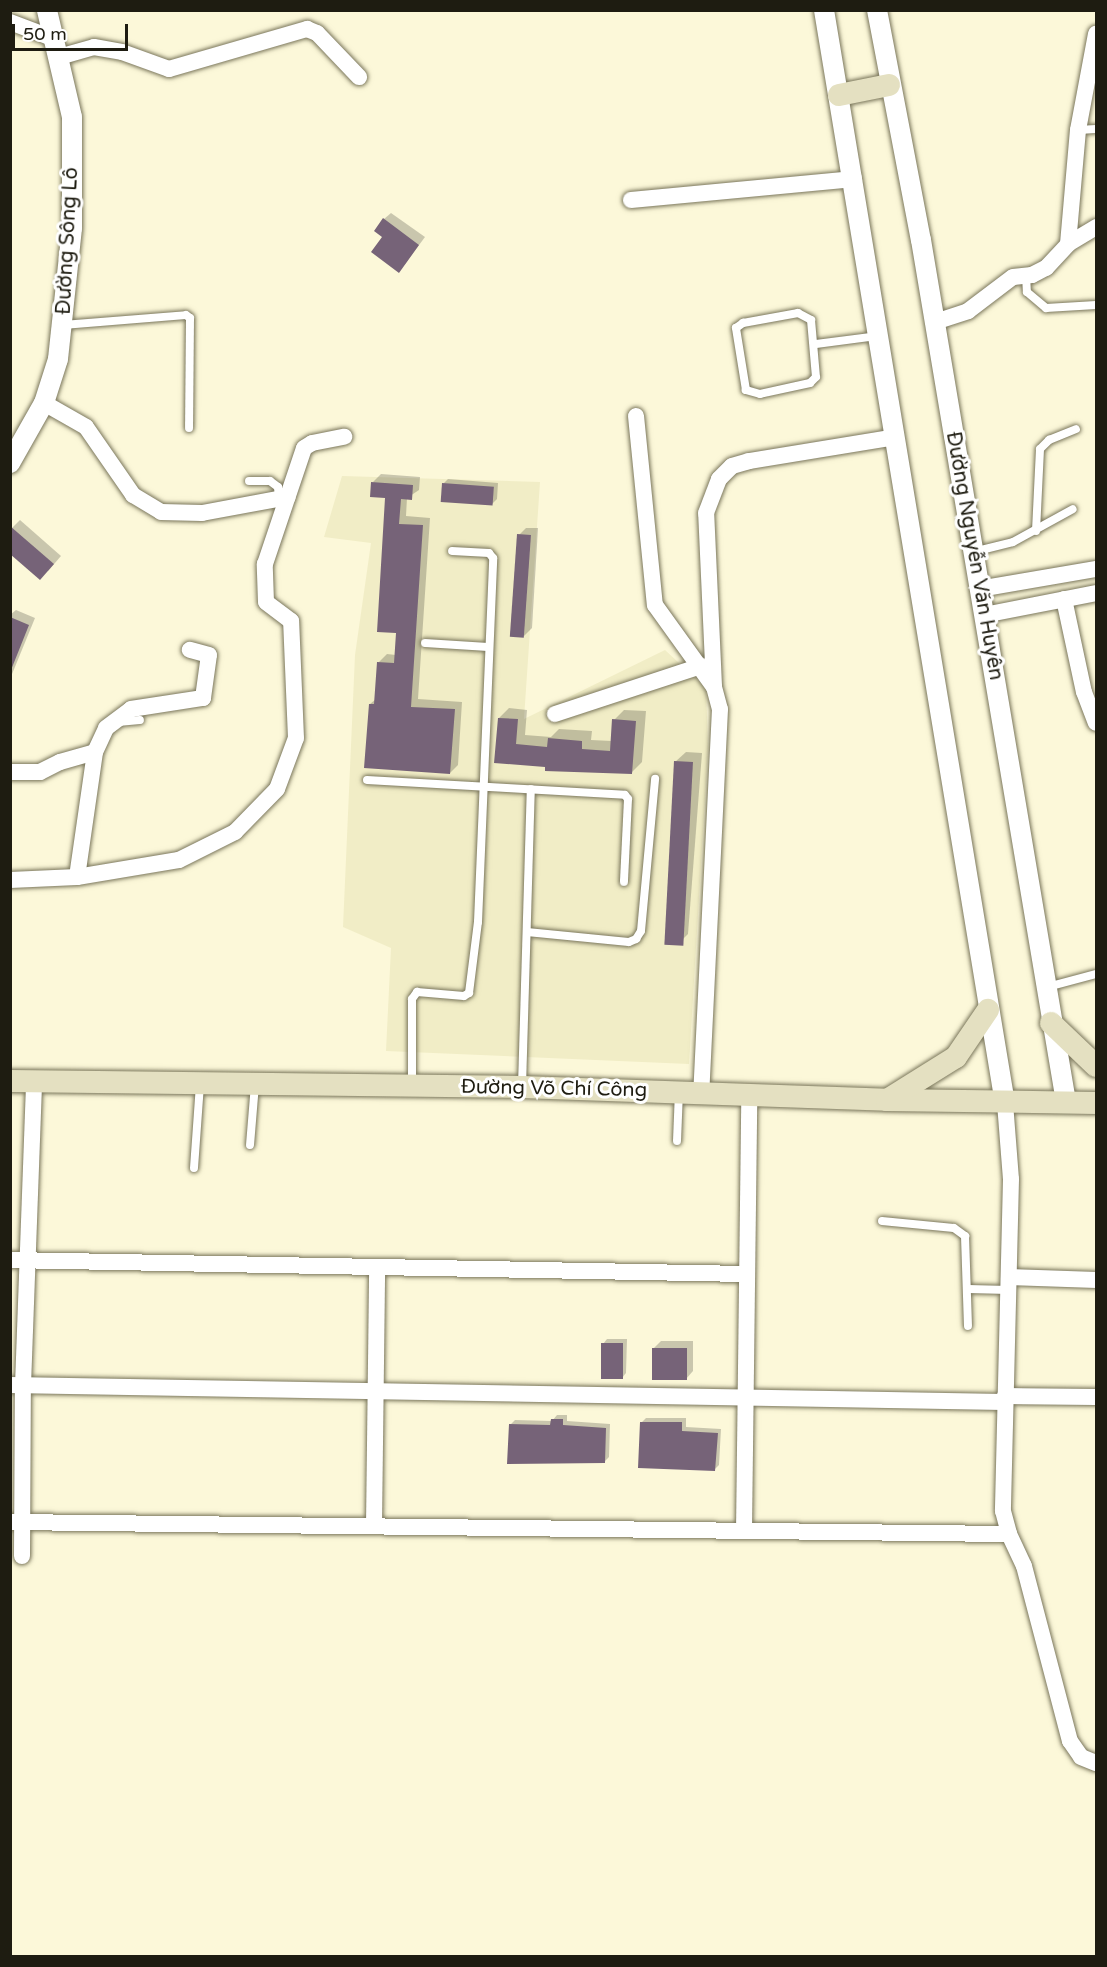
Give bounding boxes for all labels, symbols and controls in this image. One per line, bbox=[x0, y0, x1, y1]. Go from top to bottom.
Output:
scale bar bbox=[15, 12, 130, 50]
text: 50 m bbox=[23, 23, 67, 45]
street label: Đường Sông Lô bbox=[52, 167, 84, 315]
street label: Đường Nguyễn Văn Huyên bbox=[940, 430, 1008, 682]
street label: Đường Võ Chí Công bbox=[461, 1075, 647, 1103]

